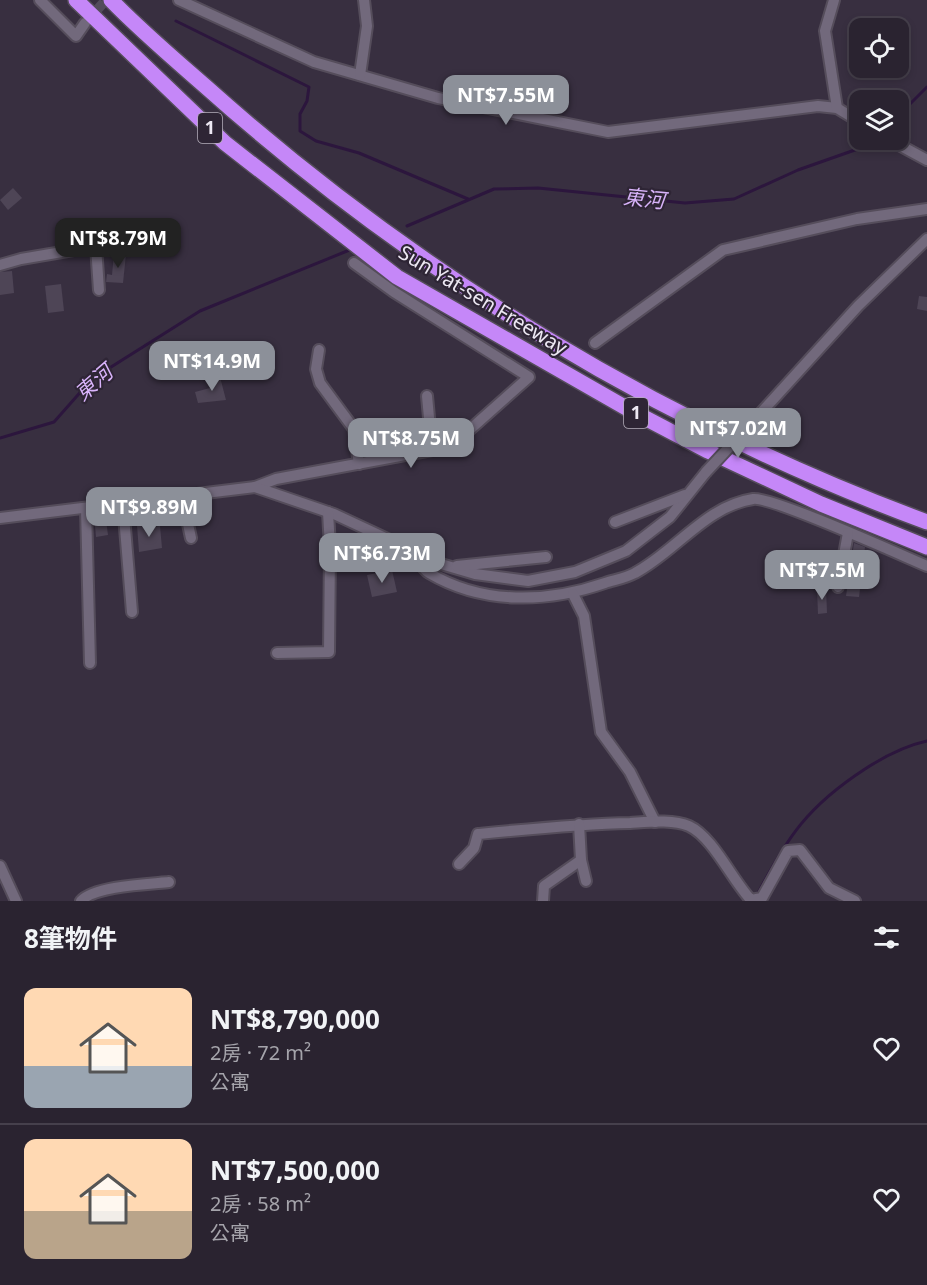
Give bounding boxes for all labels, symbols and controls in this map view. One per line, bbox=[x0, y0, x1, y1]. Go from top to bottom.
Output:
map controls bbox=[849, 18, 909, 150]
button: locate bbox=[849, 18, 909, 78]
pin: NT$7.55M bbox=[444, 75, 568, 126]
text: NT$7.55M bbox=[457, 81, 555, 108]
button: layers bbox=[849, 90, 909, 150]
road number: 1 bbox=[198, 113, 222, 143]
water label: 東河 bbox=[622, 182, 670, 215]
pin: NT$8.79M bbox=[56, 218, 180, 269]
text: NT$8.79M bbox=[69, 224, 167, 251]
street label: Sun Yat-sen Freeway bbox=[394, 239, 573, 361]
pin: NT$14.9M bbox=[150, 341, 274, 392]
text: NT$14.9M bbox=[163, 347, 261, 374]
water label: 東河 bbox=[68, 355, 121, 407]
road number: 1 bbox=[624, 398, 648, 428]
pin: NT$7.02M bbox=[676, 408, 800, 459]
text: NT$7.02M bbox=[689, 414, 787, 441]
pin: NT$8.75M bbox=[349, 418, 473, 469]
text: NT$8.75M bbox=[362, 424, 460, 451]
pin: NT$9.89M bbox=[87, 487, 211, 538]
text: NT$9.89M bbox=[100, 493, 198, 520]
pin: NT$6.73M bbox=[320, 533, 444, 584]
text: NT$6.73M bbox=[333, 539, 431, 566]
pin: NT$7.5M bbox=[767, 550, 877, 601]
text: NT$7.5M bbox=[779, 556, 865, 583]
text: 8筆物件 bbox=[24, 920, 117, 956]
icon: filters bbox=[870, 921, 903, 954]
text: NT$8,790,000 bbox=[210, 1001, 380, 1037]
icon: home bbox=[72, 1012, 144, 1084]
icon: heart bbox=[870, 1032, 903, 1065]
text: 2房 · 72 m² bbox=[210, 1039, 311, 1066]
text: 公寓 bbox=[210, 1068, 250, 1095]
text: NT$7,500,000 bbox=[210, 1152, 380, 1188]
icon: home bbox=[72, 1163, 144, 1235]
icon: heart bbox=[870, 1183, 903, 1216]
text: 2房 · 58 m² bbox=[210, 1190, 311, 1217]
text: 公寓 bbox=[210, 1219, 250, 1246]

